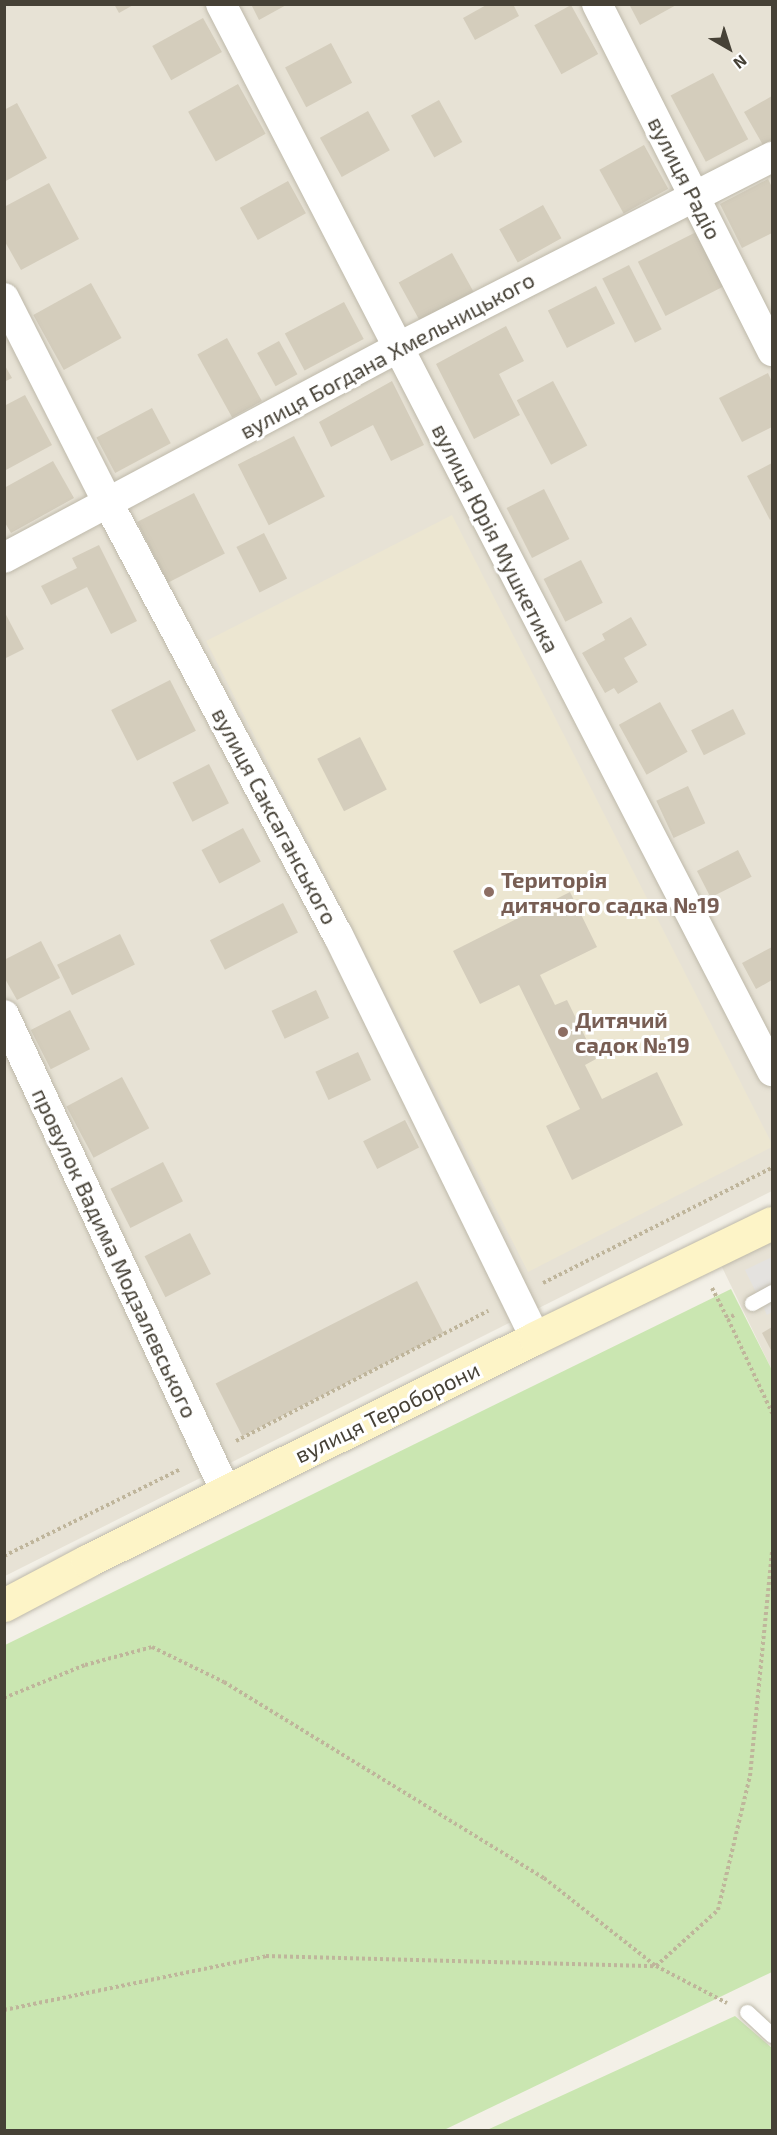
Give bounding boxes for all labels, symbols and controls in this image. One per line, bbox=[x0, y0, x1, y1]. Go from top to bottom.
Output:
north arrow bbox=[699, 18, 759, 78]
text: N bbox=[730, 51, 751, 73]
street label: вулиця Радіо bbox=[643, 112, 727, 244]
street label: вулиця Богдана Хмельницького bbox=[235, 266, 539, 444]
street label: вулиця Юрія Мушкетика bbox=[427, 419, 565, 657]
street label: вулиця Саксаганського bbox=[207, 703, 343, 929]
place label: Територія дитячого садка №19 bbox=[501, 866, 720, 918]
marker: Територія дитячого садка №19 bbox=[482, 885, 496, 899]
place label: Дитячий садок №19 bbox=[575, 1006, 690, 1058]
marker: Дитячий садок №19 bbox=[556, 1025, 570, 1039]
street label: провулок Вадима Модзалевського bbox=[27, 1084, 203, 1422]
street label: вулиця Тероборони bbox=[290, 1356, 484, 1468]

